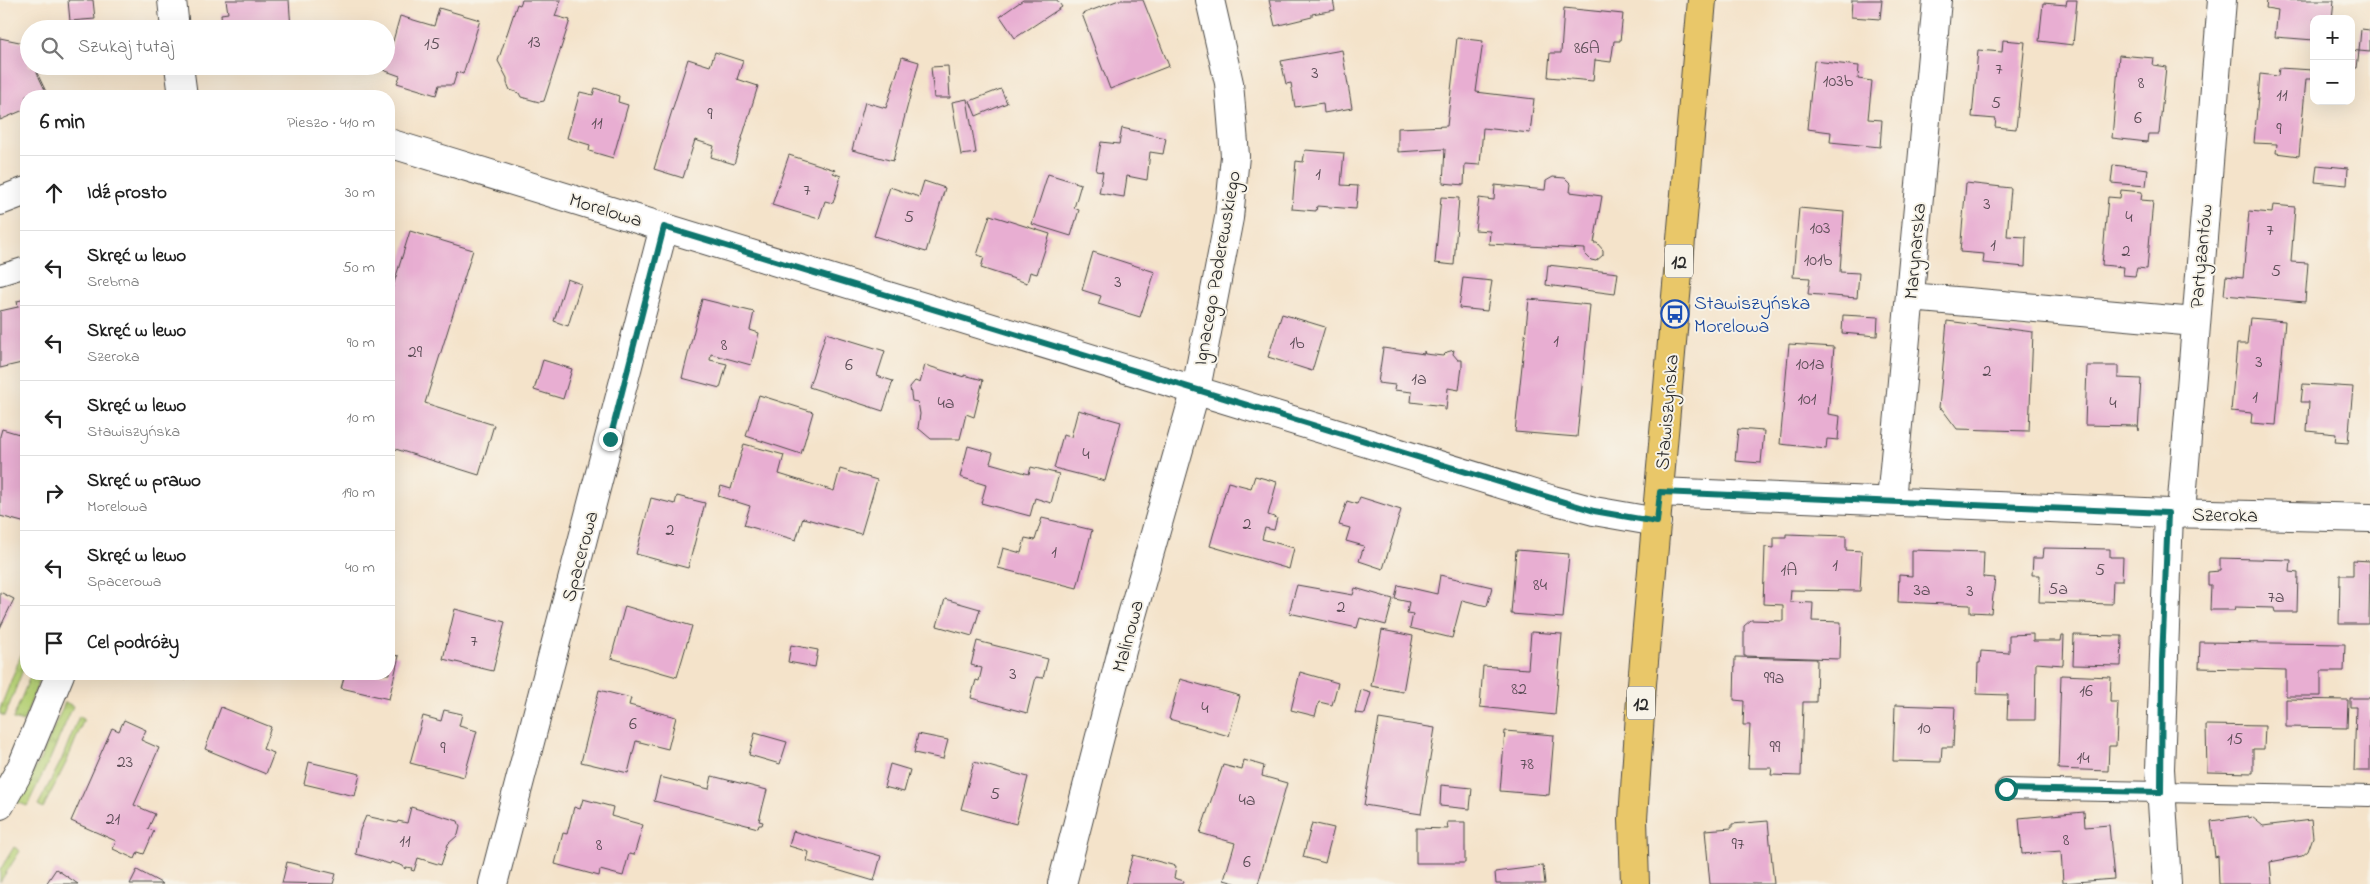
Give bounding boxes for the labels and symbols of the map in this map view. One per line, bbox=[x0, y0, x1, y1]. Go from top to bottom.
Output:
house number: 13 bbox=[527, 30, 541, 56]
house number: 15 bbox=[424, 32, 440, 58]
house number: 86A bbox=[1574, 36, 1600, 62]
house number: 7 bbox=[1995, 57, 2003, 83]
house number: 3 bbox=[1311, 61, 1319, 87]
house number: 103b bbox=[1823, 69, 1854, 95]
house number: 8 bbox=[2138, 71, 2145, 97]
house number: 11 bbox=[2276, 83, 2288, 109]
house number: 5 bbox=[1991, 91, 2001, 117]
house number: 9 bbox=[707, 102, 713, 128]
house number: 6 bbox=[2134, 106, 2142, 132]
house number: 11 bbox=[591, 111, 603, 137]
house number: 9 bbox=[2276, 117, 2282, 143]
house number: 1 bbox=[1315, 162, 1321, 188]
street label: Ignacego Paderewskiego bbox=[1187, 169, 1251, 368]
house number: 7 bbox=[803, 178, 811, 204]
street label: Morelowa bbox=[565, 187, 646, 236]
house number: 3 bbox=[1983, 192, 1991, 218]
street label: Marynarska bbox=[1898, 202, 1935, 301]
street label: Partyzantów bbox=[2183, 203, 2221, 310]
house number: 5 bbox=[904, 205, 914, 231]
house number: 4 bbox=[2125, 205, 2133, 231]
house number: 103 bbox=[1810, 216, 1830, 242]
house number: 7 bbox=[2266, 218, 2274, 244]
house number: 1 bbox=[1990, 233, 1996, 259]
house number: 2 bbox=[2122, 239, 2131, 265]
road number: 12 bbox=[1665, 245, 1693, 278]
house number: 101b bbox=[1804, 248, 1833, 274]
house number: 5 bbox=[2271, 259, 2281, 285]
house number: 3 bbox=[1114, 270, 1122, 296]
place label: Stawiszyńska Morelowa bbox=[1694, 290, 1810, 342]
bus stop icon: Stawiszyńska Morelowa bbox=[1660, 299, 1690, 329]
house number: 1 bbox=[1553, 329, 1559, 355]
house number: 1b bbox=[1289, 331, 1305, 357]
house number: 8 bbox=[721, 333, 728, 359]
house number: 29 bbox=[408, 340, 423, 366]
house number: 3 bbox=[2255, 350, 2263, 376]
house number: 101a bbox=[1796, 352, 1824, 378]
house number: 6 bbox=[845, 353, 853, 379]
street label: Stawiszyńska bbox=[1649, 353, 1688, 471]
house number: 2 bbox=[1983, 359, 1992, 385]
house number: 1a bbox=[1411, 367, 1427, 393]
house number: 1 bbox=[2252, 385, 2258, 411]
house number: 101 bbox=[1797, 387, 1817, 413]
house number: 4a bbox=[937, 391, 955, 417]
house number: 4 bbox=[2109, 391, 2117, 417]
route end bbox=[599, 428, 622, 451]
house number: 4 bbox=[1082, 442, 1090, 468]
street label: Szeroka bbox=[2192, 501, 2258, 532]
street label: Spacerowa bbox=[555, 508, 607, 605]
house number: 2 bbox=[1243, 512, 1252, 538]
house number: 2 bbox=[666, 518, 675, 544]
house number: 1 bbox=[1051, 540, 1057, 566]
house number: 1 bbox=[1832, 553, 1838, 579]
house number: 1A bbox=[1781, 558, 1797, 584]
house number: 5 bbox=[2095, 558, 2105, 584]
house number: 84 bbox=[1533, 573, 1548, 599]
house number: 5a bbox=[2048, 577, 2068, 603]
house number: 3a bbox=[1913, 578, 1931, 604]
house number: 3 bbox=[1966, 579, 1974, 605]
house number: 7a bbox=[2267, 585, 2285, 611]
house number: 2 bbox=[1337, 595, 1346, 621]
street label: Malinowa bbox=[1106, 597, 1153, 676]
house number: 7 bbox=[470, 629, 478, 655]
house number: 3 bbox=[1009, 662, 1017, 688]
house number: 99a bbox=[1764, 666, 1784, 692]
house number: 82 bbox=[1511, 677, 1527, 703]
house number: 16 bbox=[2079, 679, 2093, 705]
road number: 12 bbox=[1627, 686, 1655, 720]
house number: 4 bbox=[1201, 696, 1209, 722]
house number: 6 bbox=[629, 712, 637, 738]
house number: 10 bbox=[1917, 716, 1931, 742]
house number: 15 bbox=[2227, 727, 2243, 753]
house number: 99 bbox=[1770, 735, 1781, 761]
house number: 9 bbox=[440, 736, 446, 762]
house number: 14 bbox=[2076, 746, 2090, 772]
house number: 23 bbox=[117, 750, 133, 776]
house number: 78 bbox=[1520, 752, 1534, 778]
route start bbox=[1995, 778, 2018, 801]
house number: 5 bbox=[990, 782, 1000, 808]
house number: 4a bbox=[1238, 788, 1256, 814]
house number: 21 bbox=[106, 807, 121, 833]
house number: 8 bbox=[2063, 828, 2070, 854]
house number: 11 bbox=[399, 829, 411, 855]
house number: 97 bbox=[1732, 832, 1745, 858]
house number: 8 bbox=[596, 833, 603, 859]
house number: 6 bbox=[1243, 850, 1251, 876]

